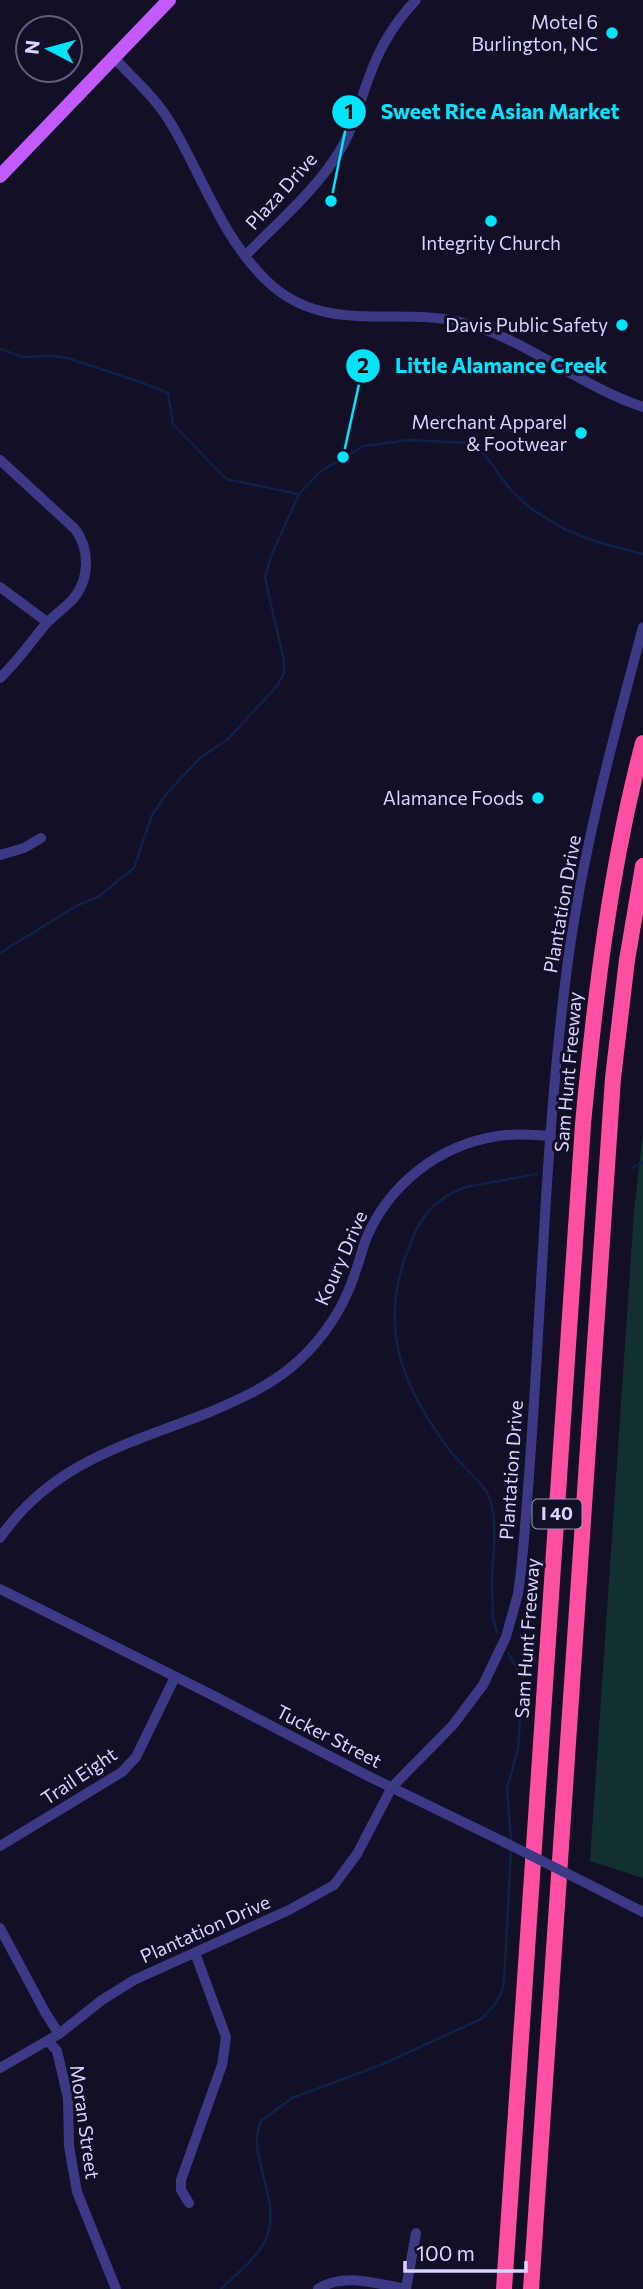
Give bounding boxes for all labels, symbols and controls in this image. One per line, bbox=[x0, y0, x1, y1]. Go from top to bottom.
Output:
place label: Motel 6 Burlington, NC bbox=[471, 10, 598, 55]
north arrow bbox=[14, 14, 84, 84]
marker: Motel 6 Burlington, NC bbox=[604, 25, 620, 41]
text: N bbox=[19, 39, 44, 55]
callout: Sweet Rice Asian Market bbox=[332, 91, 634, 133]
text: 1 bbox=[344, 98, 354, 123]
text: Sweet Rice Asian Market bbox=[381, 98, 619, 123]
street label: Plaza Drive bbox=[240, 147, 321, 234]
marker: Integrity Church bbox=[483, 213, 499, 229]
place label: Integrity Church bbox=[421, 231, 561, 254]
place label: Davis Public Safety bbox=[445, 313, 608, 336]
marker: Davis Public Safety bbox=[614, 317, 630, 333]
callout: Little Alamance Creek bbox=[346, 345, 621, 387]
text: 2 bbox=[357, 352, 369, 377]
text: Little Alamance Creek bbox=[395, 352, 607, 377]
place label: Merchant Apparel & Footwear bbox=[411, 410, 567, 455]
marker: Merchant Apparel & Footwear bbox=[573, 425, 589, 441]
place label: Alamance Foods bbox=[383, 786, 524, 809]
marker: Alamance Foods bbox=[530, 790, 546, 806]
street label: Plantation Drive bbox=[538, 833, 585, 975]
street label: Sam Hunt Freeway bbox=[549, 991, 586, 1153]
street label: Koury Drive bbox=[309, 1207, 372, 1309]
street label: Plantation Drive bbox=[494, 1399, 527, 1540]
road number: I 40 bbox=[532, 1499, 582, 1528]
street label: Sam Hunt Freeway bbox=[509, 1557, 544, 1719]
street label: Tucker Street bbox=[273, 1699, 386, 1772]
street label: Trail Eight bbox=[36, 1742, 121, 1809]
street label: Plantation Drive bbox=[136, 1890, 273, 1967]
street label: Moran Street bbox=[66, 2063, 105, 2181]
scale bar bbox=[405, 2230, 526, 2274]
text: 100 m bbox=[416, 2240, 475, 2265]

